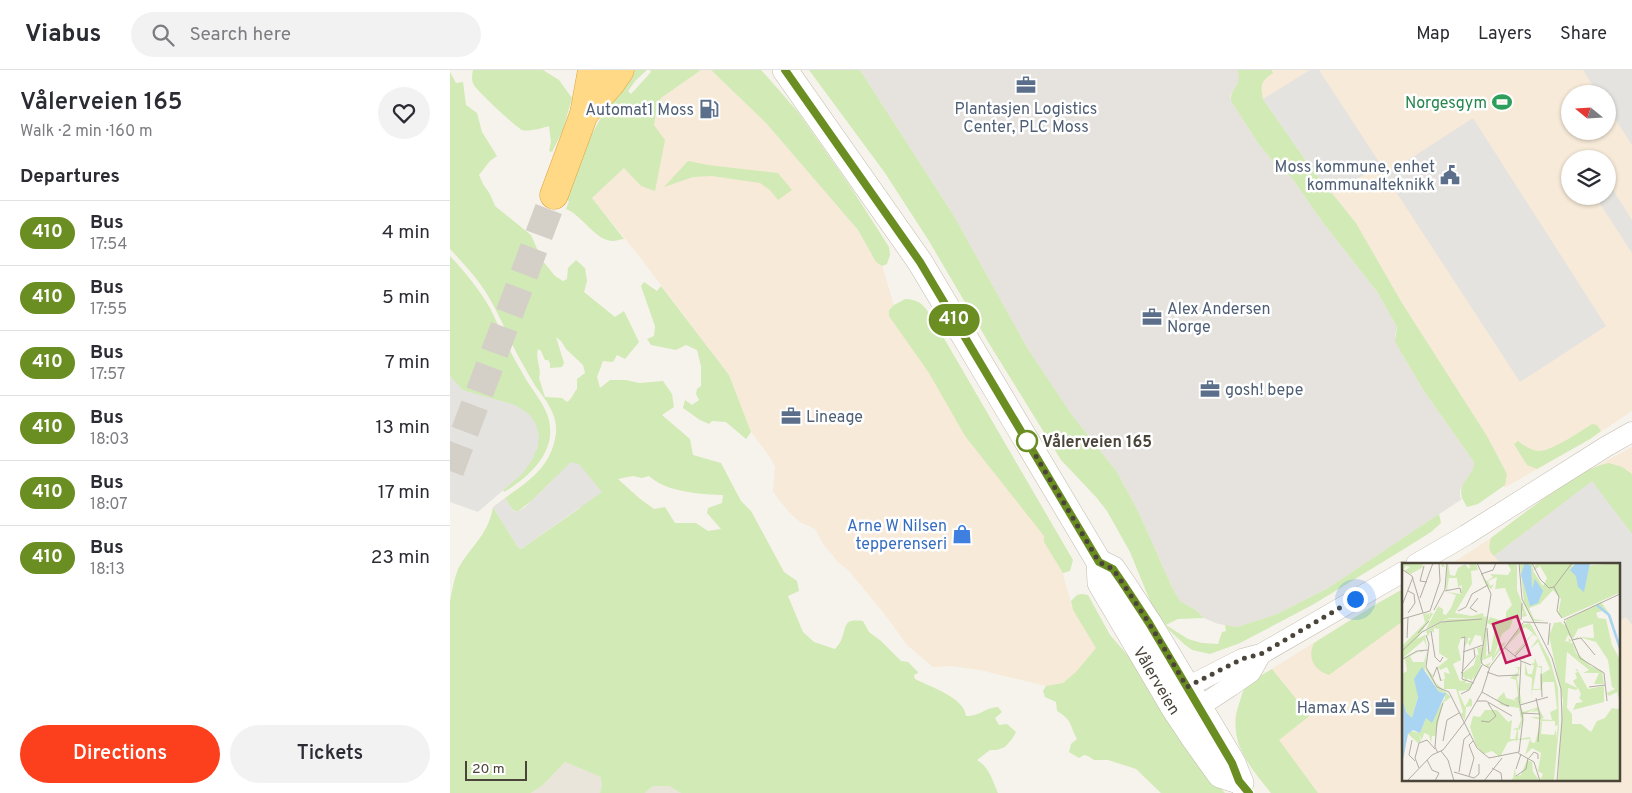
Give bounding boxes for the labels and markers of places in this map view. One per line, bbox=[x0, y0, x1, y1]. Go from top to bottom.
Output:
office icon: Plantasjen Logistics Center, PLC Moss bbox=[1015, 74, 1037, 96]
sports icon: Norgesgym bbox=[1491, 91, 1513, 113]
place label: Norgesgym bbox=[1405, 94, 1487, 114]
fuel station icon: Automat1 Moss bbox=[698, 98, 720, 120]
place label: Plantasjen Logistics Center, PLC Moss bbox=[955, 100, 1097, 138]
place label: Automat1 Moss bbox=[585, 101, 694, 121]
place label: Moss kommune, enhet kommunalteknikk bbox=[1275, 158, 1435, 196]
public building icon: Moss kommune, enhet kommunalteknikk bbox=[1439, 164, 1461, 186]
place label: Alex Andersen Norge bbox=[1167, 300, 1271, 338]
office icon: Alex Andersen Norge bbox=[1141, 306, 1163, 328]
office icon: gosh! bepe bbox=[1199, 378, 1221, 400]
place label: gosh! bepe bbox=[1225, 381, 1303, 401]
office icon: Lineage bbox=[780, 405, 802, 427]
place label: Lineage bbox=[806, 408, 863, 428]
marker: Vålerveien 165 bbox=[1016, 430, 1038, 452]
place label: Vålerveien 165 bbox=[1042, 432, 1152, 453]
place label: Arne W Nilsen tepperenseri bbox=[847, 517, 947, 555]
shop icon: Arne W Nilsen tepperenseri bbox=[951, 523, 973, 545]
office icon: Hamax AS bbox=[1374, 696, 1396, 718]
place label: Hamax AS bbox=[1297, 699, 1370, 719]

